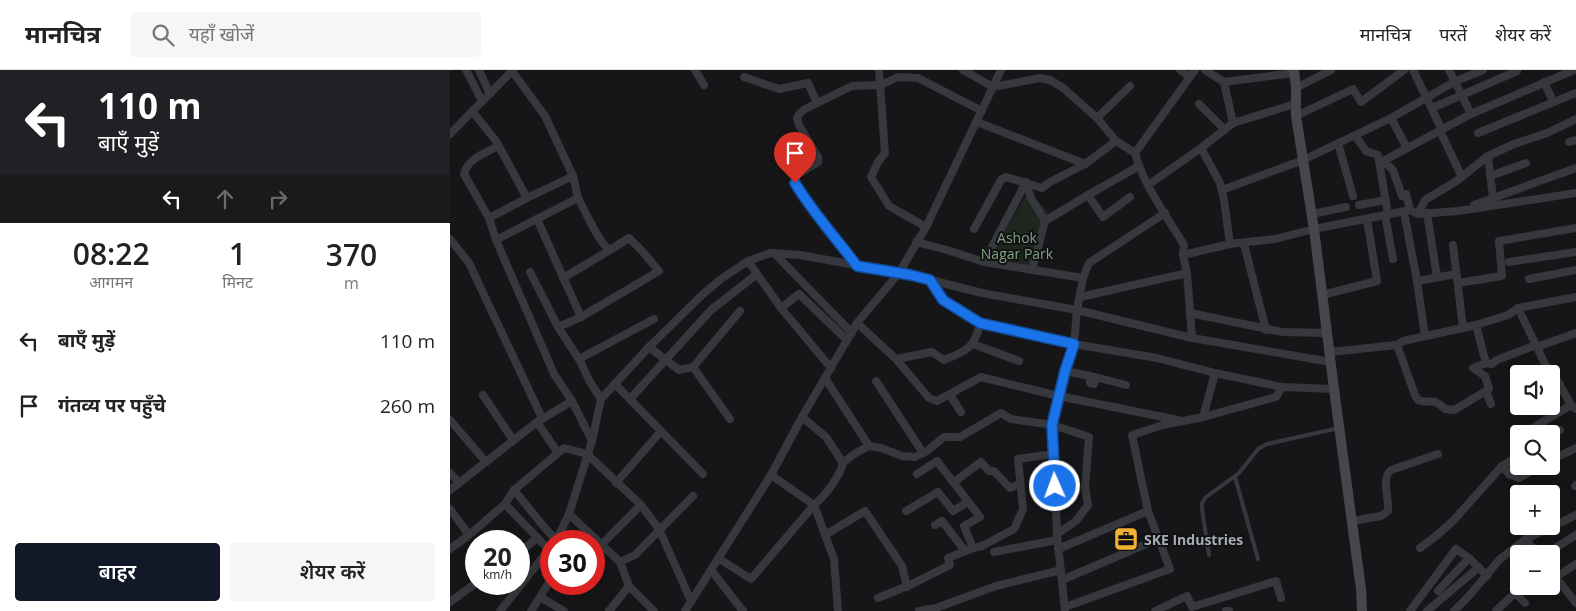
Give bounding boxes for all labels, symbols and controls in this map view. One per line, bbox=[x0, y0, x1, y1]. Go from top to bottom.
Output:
search box bbox=[131, 12, 481, 57]
text: मानचित्र bbox=[25, 17, 101, 50]
icon: search bbox=[149, 21, 177, 49]
text: यहाँ खोजें bbox=[189, 21, 254, 47]
text: मानचित्र bbox=[1360, 22, 1411, 46]
text: परतें bbox=[1439, 22, 1467, 46]
text: शेयर करें bbox=[1495, 22, 1551, 46]
text: 110 m bbox=[98, 82, 202, 129]
icon: left bbox=[15, 90, 80, 155]
text: बाएँ मुड़ें bbox=[98, 127, 159, 157]
pin bbox=[774, 132, 816, 183]
icon: arrive bbox=[781, 139, 809, 167]
icon: left bbox=[158, 185, 186, 213]
icon: ahead bbox=[211, 185, 239, 213]
icon: right bbox=[264, 185, 292, 213]
park label: Ashok Nagar Park bbox=[981, 228, 1054, 263]
text: 08:22 bbox=[73, 233, 150, 274]
text: 1 bbox=[229, 233, 246, 274]
text: 370 bbox=[326, 234, 377, 275]
text: आगमन bbox=[89, 271, 133, 293]
text: मिनट bbox=[222, 271, 253, 293]
text: m bbox=[344, 272, 359, 294]
icon: left bbox=[15, 327, 43, 355]
text: बाएँ मुड़ें bbox=[58, 327, 115, 353]
text: 110 m bbox=[380, 328, 435, 354]
map controls bbox=[1510, 365, 1560, 595]
button: sound bbox=[1510, 365, 1560, 415]
icon: arrive bbox=[15, 392, 43, 420]
text: गंतव्य पर पहुँचे bbox=[58, 392, 166, 418]
text: 260 m bbox=[380, 393, 435, 419]
button: search bbox=[1510, 425, 1560, 475]
position arrow bbox=[1028, 459, 1080, 511]
button: + bbox=[1510, 485, 1560, 535]
office icon: SKE Industries bbox=[1113, 526, 1139, 552]
speed limit sign: 30 bbox=[540, 530, 605, 595]
place label: SKE Industries bbox=[1144, 530, 1243, 549]
text: 20 bbox=[483, 539, 512, 573]
button: बाहर bbox=[15, 543, 220, 601]
button: शेयर करें bbox=[230, 543, 435, 601]
button: − bbox=[1510, 545, 1560, 595]
text: km/h bbox=[483, 566, 512, 583]

